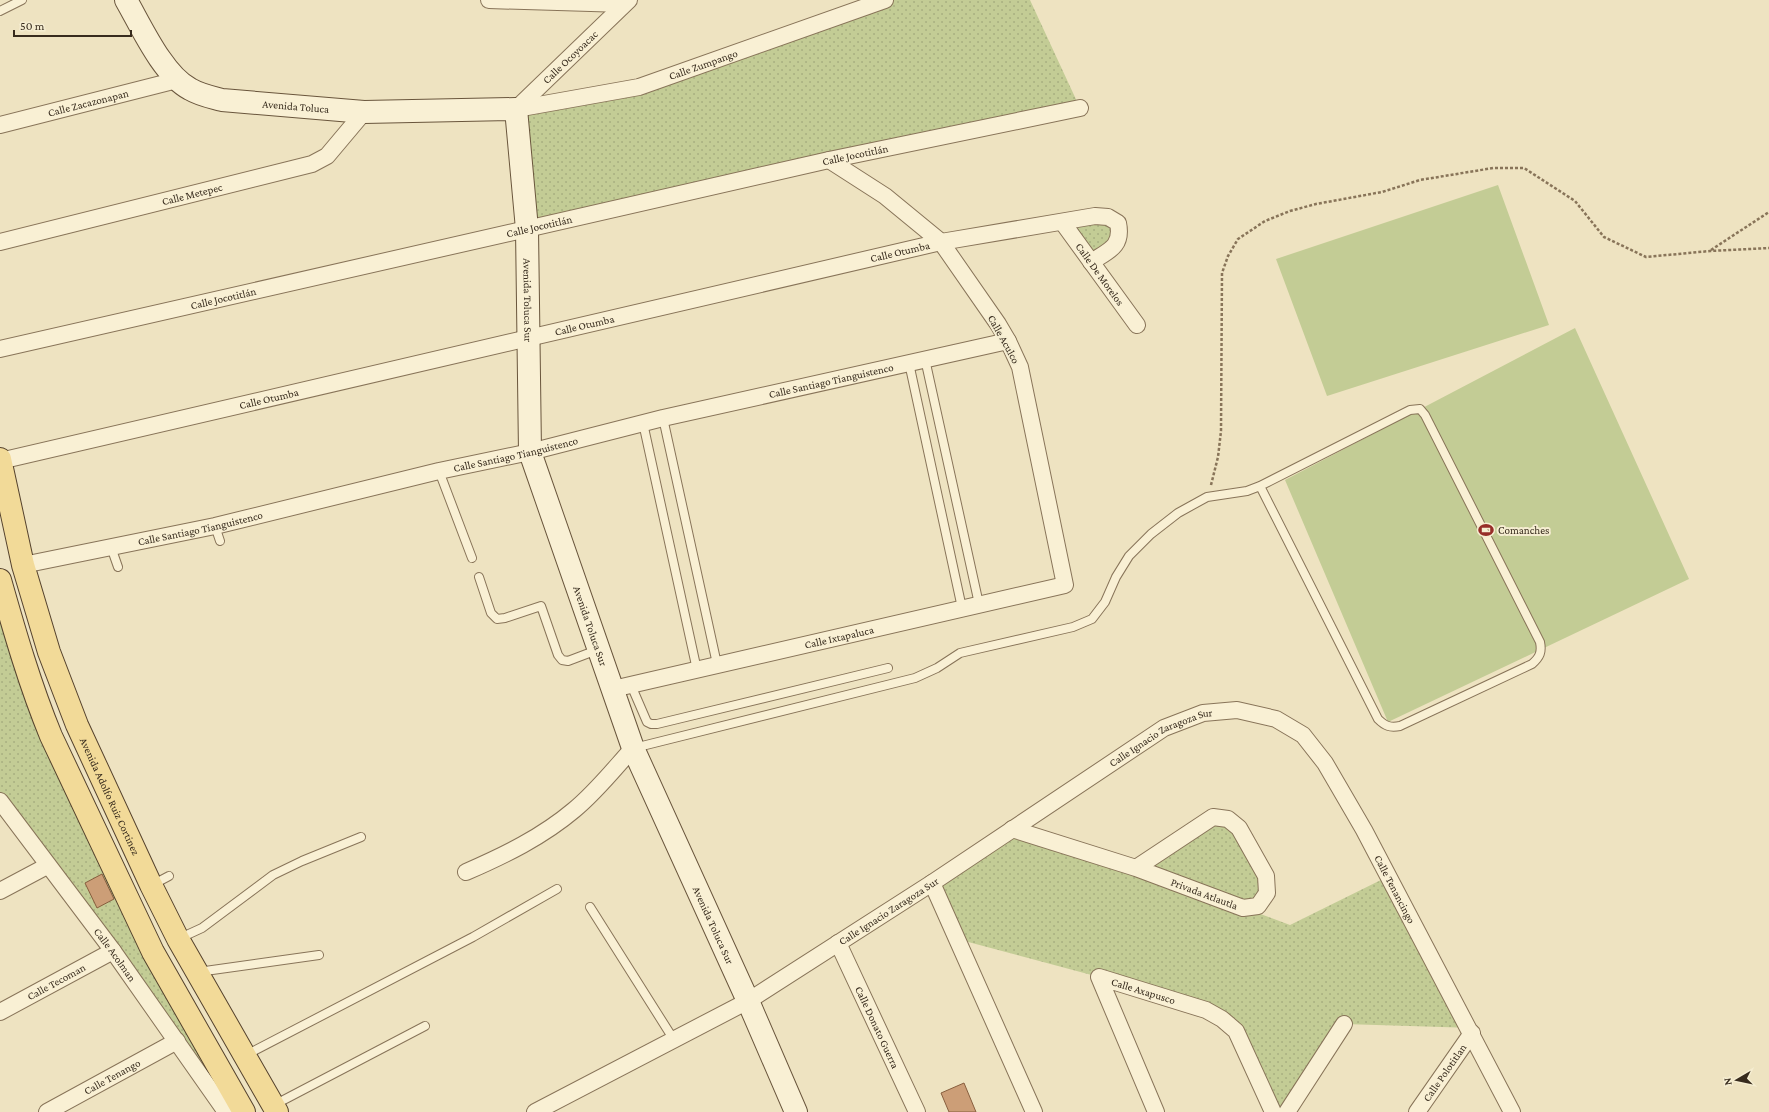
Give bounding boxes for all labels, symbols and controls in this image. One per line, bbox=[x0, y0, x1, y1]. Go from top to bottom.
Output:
scale bar bbox=[14, 12, 131, 38]
text: 50 m bbox=[20, 19, 45, 33]
street label: Calle Ocoyoacac bbox=[540, 28, 600, 86]
street label: Calle Zumpango bbox=[667, 46, 740, 82]
street label: Calle Zacazonapan bbox=[47, 87, 130, 119]
street label: Avenida Toluca bbox=[262, 97, 330, 115]
street label: Calle Jocotitlán bbox=[821, 142, 889, 167]
street label: Calle Metepec bbox=[161, 181, 224, 207]
street label: Calle Jocotitlán bbox=[505, 213, 573, 239]
street label: Calle Otumba bbox=[869, 239, 931, 264]
street label: Calle De Morelos bbox=[1073, 240, 1127, 308]
street label: Avenida Toluca Sur bbox=[521, 258, 535, 342]
street label: Calle Jocotitlán bbox=[189, 285, 257, 311]
street label: Calle Otumba bbox=[553, 312, 615, 338]
street label: Calle Aculco bbox=[986, 313, 1023, 366]
street label: Calle Santiago Tianguistenco bbox=[768, 361, 895, 400]
street label: Calle Otumba bbox=[238, 386, 300, 411]
street label: Calle Santiago Tianguistenco bbox=[452, 434, 580, 474]
street label: Calle Santiago Tianguistenco bbox=[137, 508, 264, 548]
sports icon: Comanches bbox=[1477, 521, 1495, 539]
place label: Comanches bbox=[1498, 524, 1549, 536]
street label: Avenida Toluca Sur bbox=[571, 584, 610, 668]
street label: Calle Ixtapaluca bbox=[803, 623, 875, 651]
street label: Calle Ignacio Zaragoza Sur bbox=[1107, 706, 1213, 769]
street label: Avenida Adolfo Ruiz Cortinez bbox=[78, 736, 142, 857]
street label: Calle Tenancingo bbox=[1372, 853, 1418, 926]
street label: Calle Ignacio Zaragoza Sur bbox=[836, 875, 941, 947]
street label: Privada Atlautla bbox=[1169, 876, 1240, 912]
street label: Avenida Toluca Sur bbox=[691, 884, 736, 966]
street label: Calle Acolman bbox=[92, 925, 139, 984]
street label: Calle Tecoman bbox=[25, 961, 88, 1002]
street label: Calle Axapusco bbox=[1110, 975, 1177, 1006]
street label: Calle Donato Guerra bbox=[853, 984, 902, 1070]
street label: Calle Polotitlan bbox=[1420, 1041, 1469, 1104]
street label: Calle Tenango bbox=[82, 1056, 143, 1097]
north arrow bbox=[1717, 1060, 1757, 1100]
text: N bbox=[1721, 1076, 1734, 1086]

